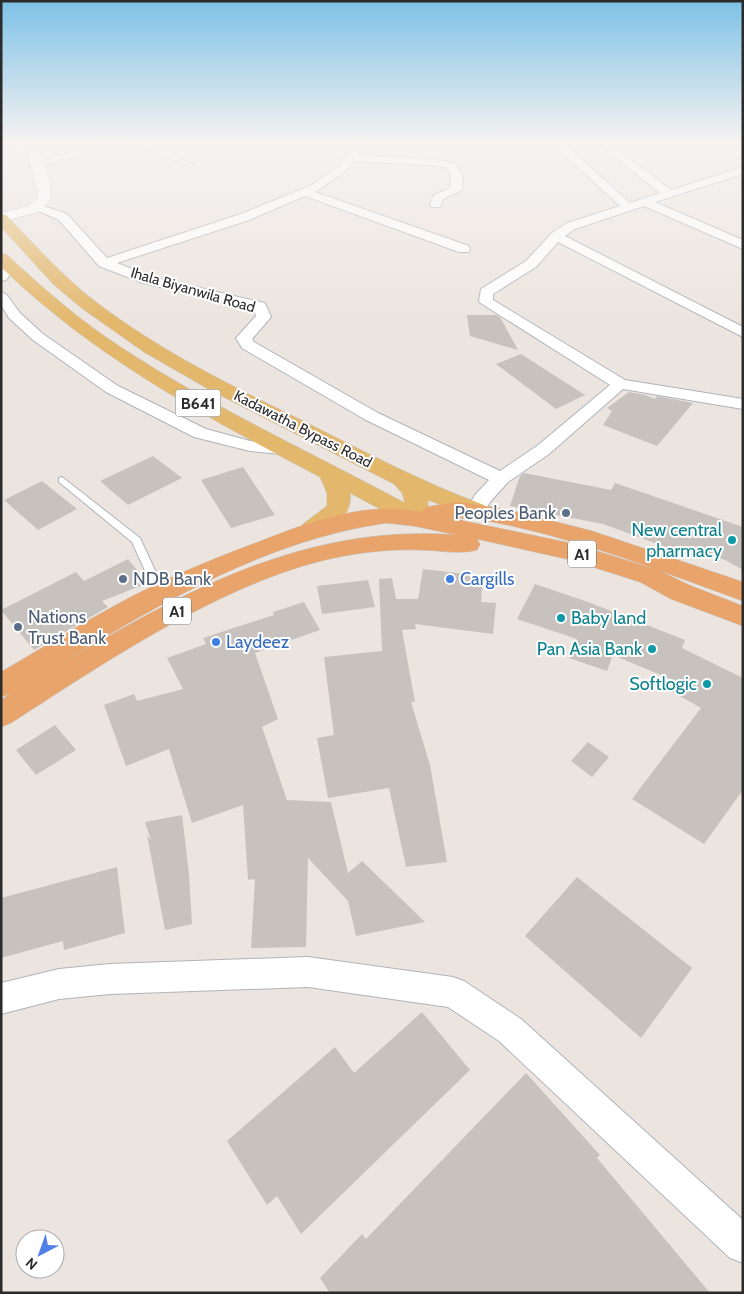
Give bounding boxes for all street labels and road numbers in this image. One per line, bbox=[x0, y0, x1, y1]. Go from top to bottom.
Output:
street label: Ihala Biyanwila Road bbox=[129, 264, 257, 316]
street label: Kadawatha Bypass Road bbox=[231, 386, 375, 472]
road number: B641 bbox=[176, 389, 220, 416]
road number: A1 bbox=[568, 540, 596, 568]
road number: A1 bbox=[163, 598, 191, 624]

